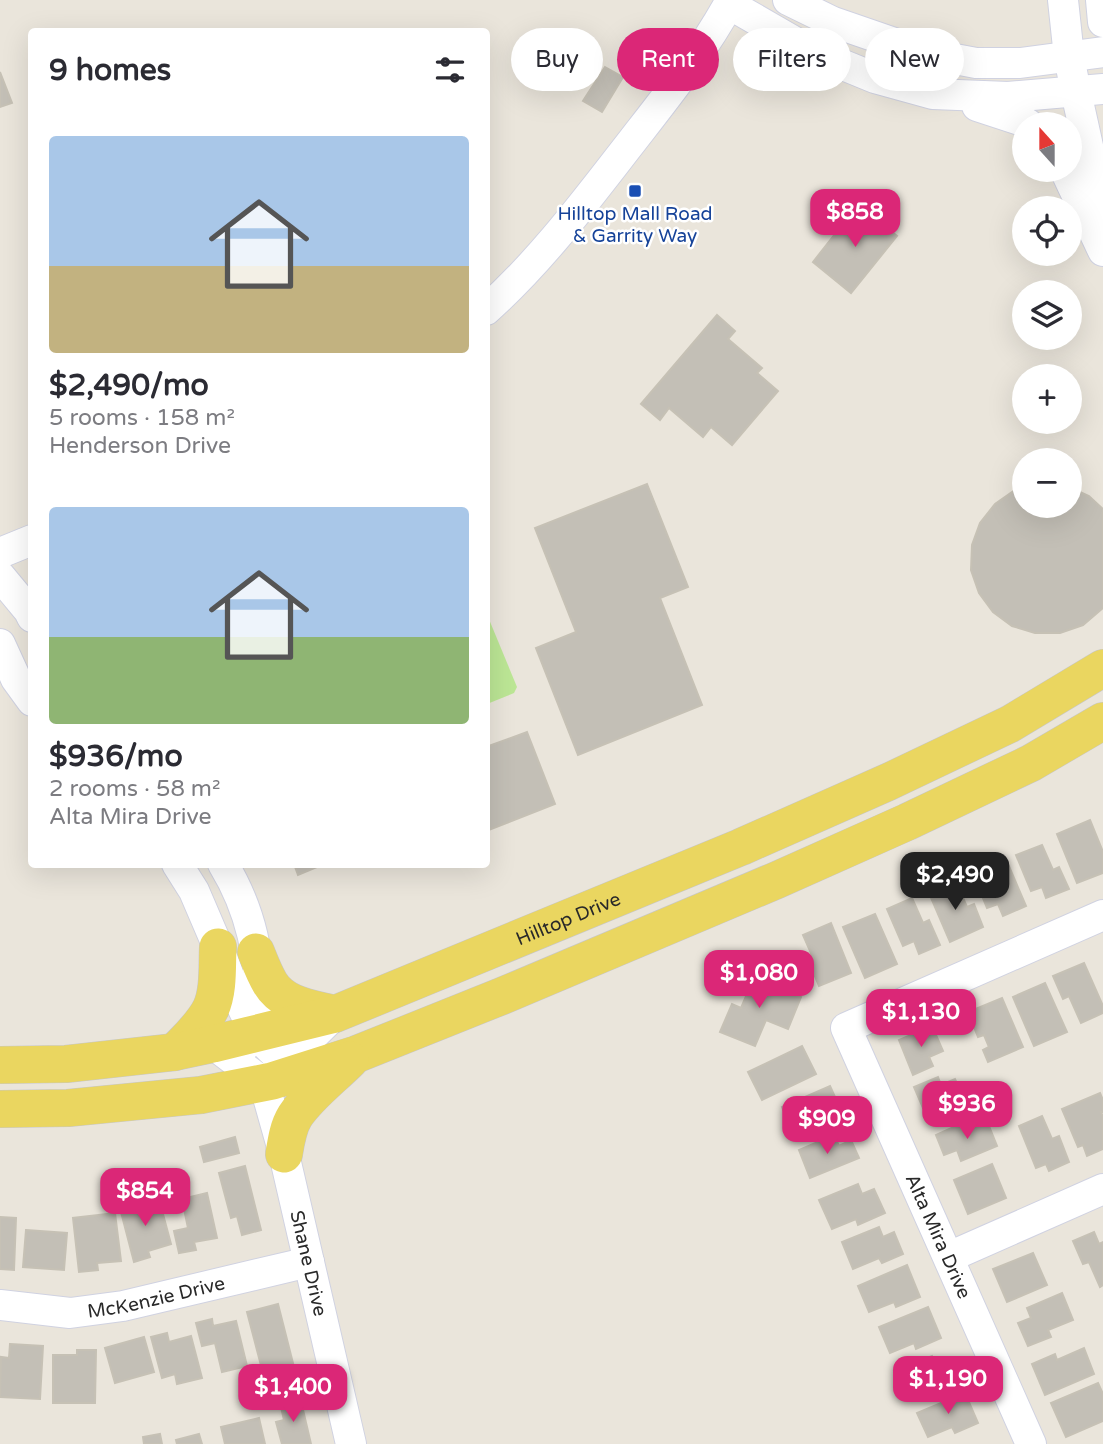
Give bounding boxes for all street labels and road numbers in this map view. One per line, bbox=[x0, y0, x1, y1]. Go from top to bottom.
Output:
street label: Hilltop Drive bbox=[513, 888, 624, 950]
street label: Alta Mira Drive bbox=[901, 1171, 975, 1302]
street label: Shane Drive bbox=[285, 1208, 331, 1318]
street label: McKenzie Drive bbox=[86, 1272, 227, 1323]

